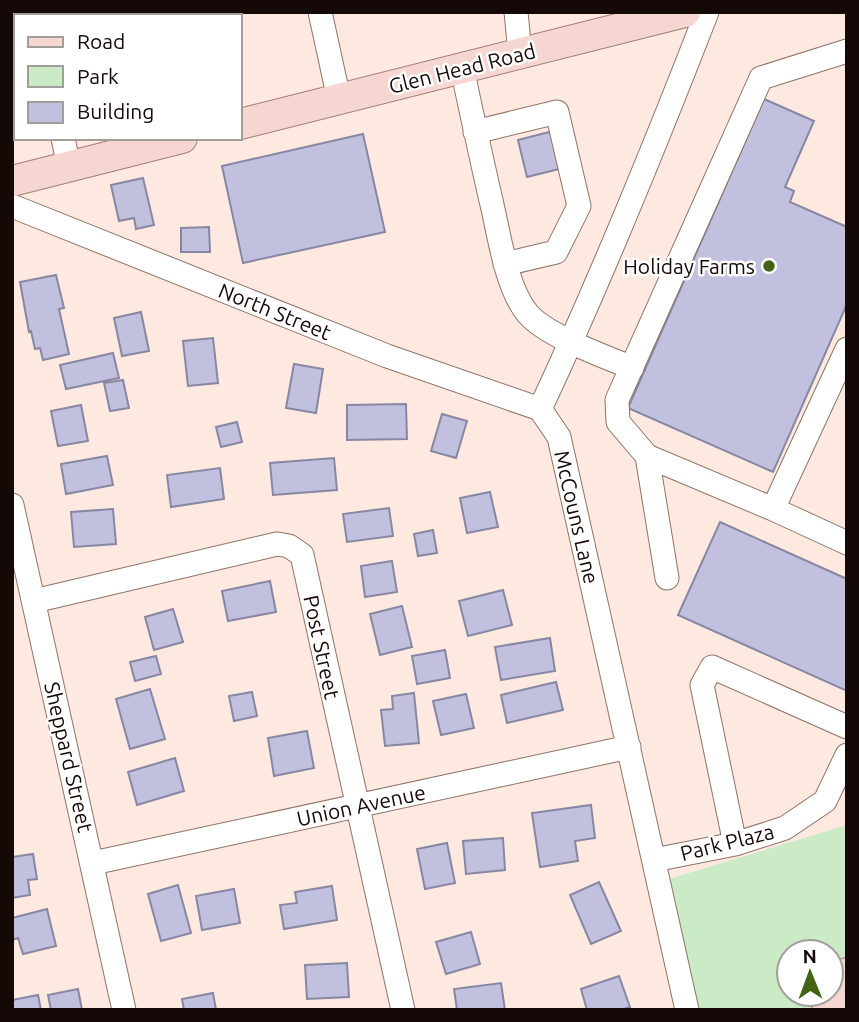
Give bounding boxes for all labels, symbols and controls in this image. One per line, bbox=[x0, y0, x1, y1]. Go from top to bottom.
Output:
legend bbox=[14, 14, 242, 140]
text: Road bbox=[77, 29, 125, 53]
street label: Glen Head Road bbox=[386, 38, 538, 98]
text: Park bbox=[77, 64, 119, 88]
text: Building bbox=[77, 99, 154, 123]
place label: Holiday Farms bbox=[623, 254, 755, 278]
marker: Holiday Farms bbox=[761, 258, 777, 274]
street label: North Street bbox=[215, 278, 335, 344]
street label: McCouns Lane bbox=[550, 448, 604, 586]
street label: Post Street bbox=[299, 593, 345, 701]
street label: Sheppard Street bbox=[40, 679, 98, 835]
street label: Union Avenue bbox=[294, 780, 428, 830]
street label: Park Plaza bbox=[678, 819, 776, 865]
north arrow bbox=[775, 938, 845, 1008]
text: N bbox=[802, 945, 817, 967]

